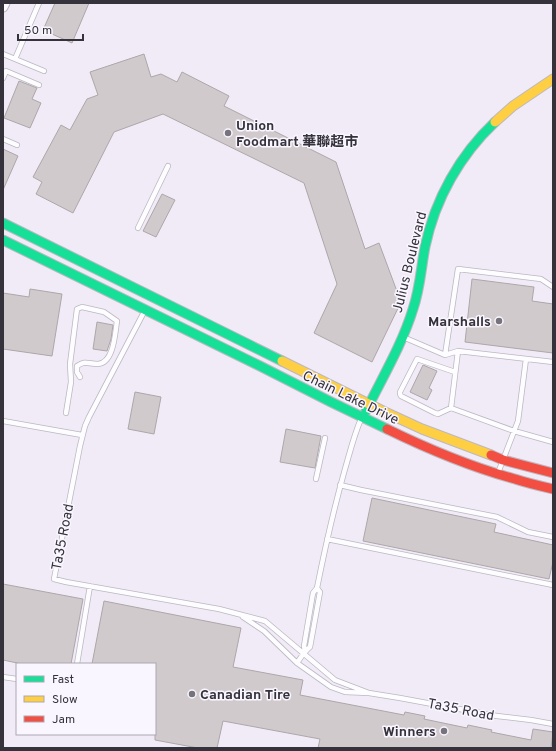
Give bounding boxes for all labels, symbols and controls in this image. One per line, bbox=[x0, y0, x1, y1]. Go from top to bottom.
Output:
scale bar bbox=[18, 16, 83, 42]
text: 50 m bbox=[24, 23, 52, 39]
place label: Union Foodmart 華聯超市 bbox=[236, 118, 358, 151]
marker: Union Foodmart 華聯超市 bbox=[223, 128, 233, 138]
street label: Julius Boulevard bbox=[390, 210, 431, 315]
place label: Marshalls bbox=[428, 314, 491, 331]
marker: Marshalls bbox=[494, 316, 504, 326]
street label: Chain Lake Drive bbox=[299, 368, 401, 429]
street label: Ta35 Road bbox=[49, 503, 78, 572]
legend bbox=[16, 663, 156, 735]
text: Fast bbox=[52, 672, 74, 688]
place label: Canadian Tire bbox=[200, 687, 291, 704]
marker: Canadian Tire bbox=[187, 689, 197, 699]
text: Slow bbox=[52, 692, 78, 708]
street label: Ta35 Road bbox=[426, 696, 495, 725]
text: Jam bbox=[52, 712, 75, 728]
place label: Winners bbox=[383, 724, 436, 741]
marker: Winners bbox=[439, 726, 449, 736]

